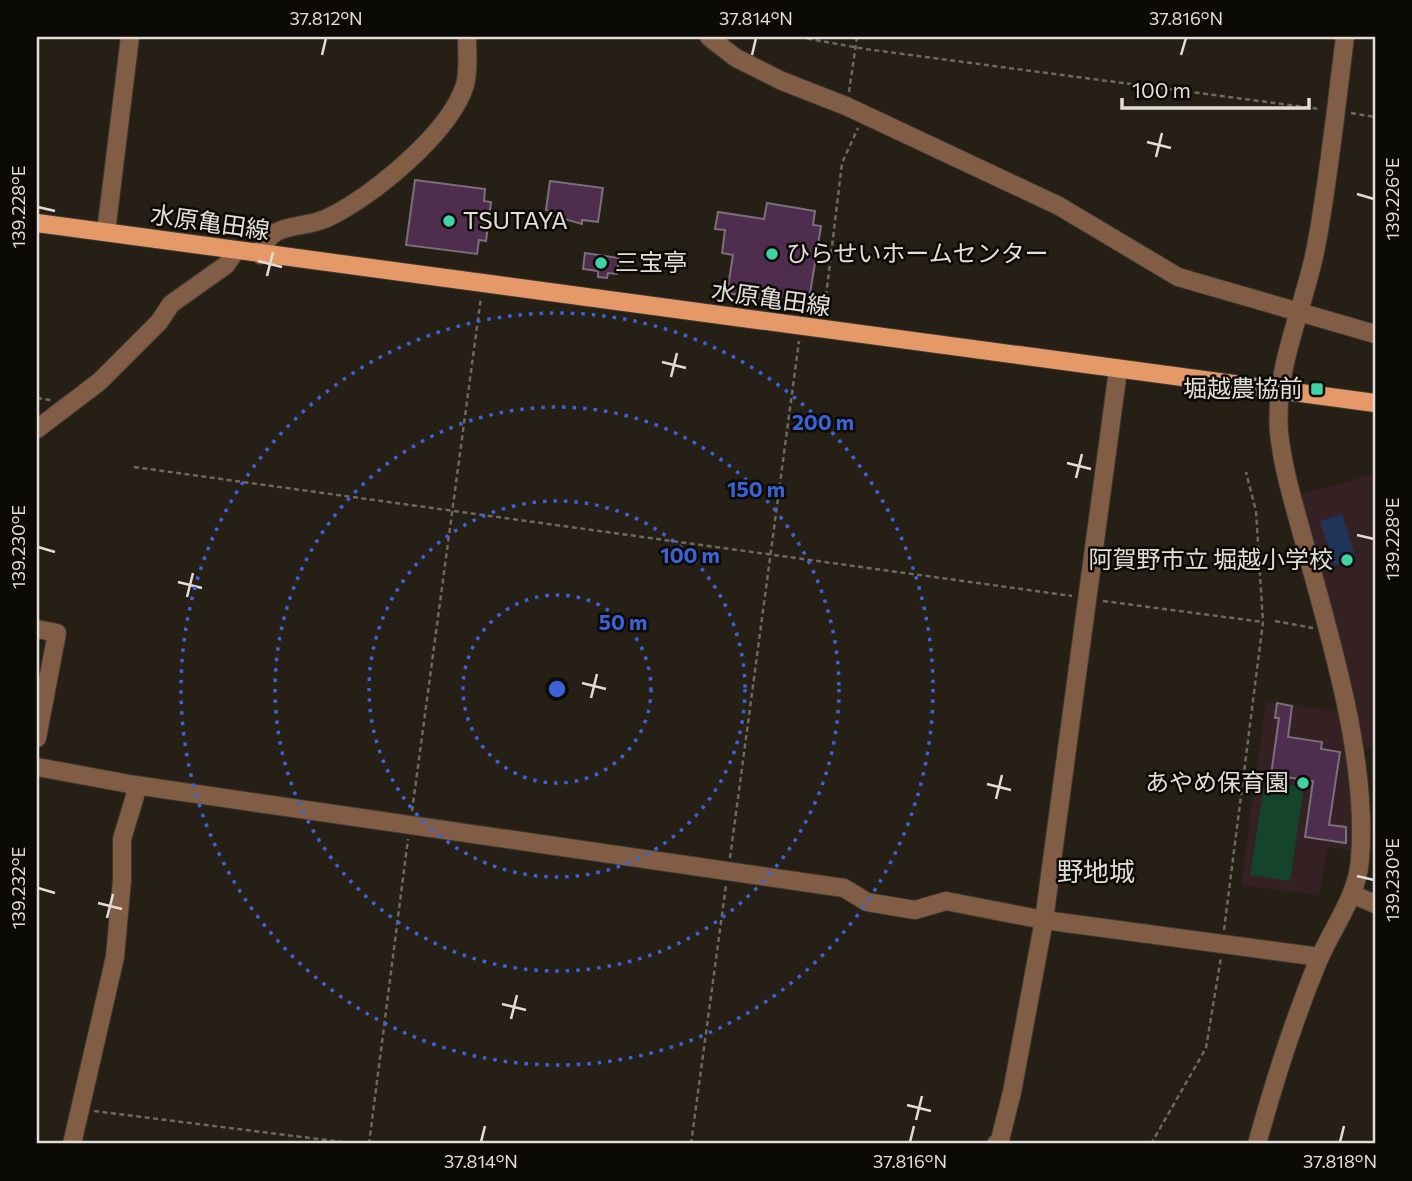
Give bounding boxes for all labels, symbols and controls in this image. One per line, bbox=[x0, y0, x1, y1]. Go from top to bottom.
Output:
text: 37.812°N bbox=[289, 7, 363, 29]
text: 37.814°N bbox=[719, 7, 793, 29]
text: 37.816°N bbox=[1149, 7, 1223, 29]
scale bar bbox=[1122, 66, 1309, 110]
text: 100 m bbox=[1132, 77, 1191, 102]
text: 139.226°E bbox=[1381, 158, 1403, 240]
text: 139.228°E bbox=[7, 166, 29, 248]
street label: 水原亀田線 bbox=[149, 199, 272, 244]
place label: TSUTAYA bbox=[463, 205, 568, 234]
marker: TSUTAYA bbox=[441, 213, 457, 229]
place label: ひらせいホームセンター bbox=[786, 238, 1049, 267]
marker: ひらせいホームセンター bbox=[764, 246, 780, 262]
place label: 三宝亭 bbox=[615, 247, 687, 276]
marker: 三宝亭 bbox=[593, 255, 609, 271]
street label: 水原亀田線 bbox=[710, 275, 833, 320]
place label: 堀越農協前 bbox=[1183, 373, 1303, 402]
marker: 堀越農協前 bbox=[1309, 381, 1325, 397]
text: 200 m bbox=[792, 409, 854, 434]
text: 150 m bbox=[727, 476, 785, 501]
text: 139.228°E bbox=[1381, 498, 1403, 580]
text: 139.230°E bbox=[7, 505, 29, 589]
text: 100 m bbox=[660, 542, 720, 567]
place label: 阿賀野市立 堀越小学校 bbox=[1088, 544, 1333, 573]
marker: 阿賀野市立 堀越小学校 bbox=[1339, 552, 1355, 568]
text: 50 m bbox=[599, 609, 647, 634]
centre of rings bbox=[545, 677, 569, 701]
place label: あやめ保育園 bbox=[1145, 767, 1289, 796]
marker: あやめ保育園 bbox=[1295, 775, 1311, 791]
text: 139.230°E bbox=[1381, 838, 1403, 922]
text: 139.232°E bbox=[7, 847, 29, 929]
district label: 野地城 bbox=[1057, 855, 1135, 886]
text: 37.814°N bbox=[444, 1150, 518, 1172]
text: 37.816°N bbox=[873, 1150, 947, 1172]
text: 37.818°N bbox=[1303, 1150, 1377, 1172]

